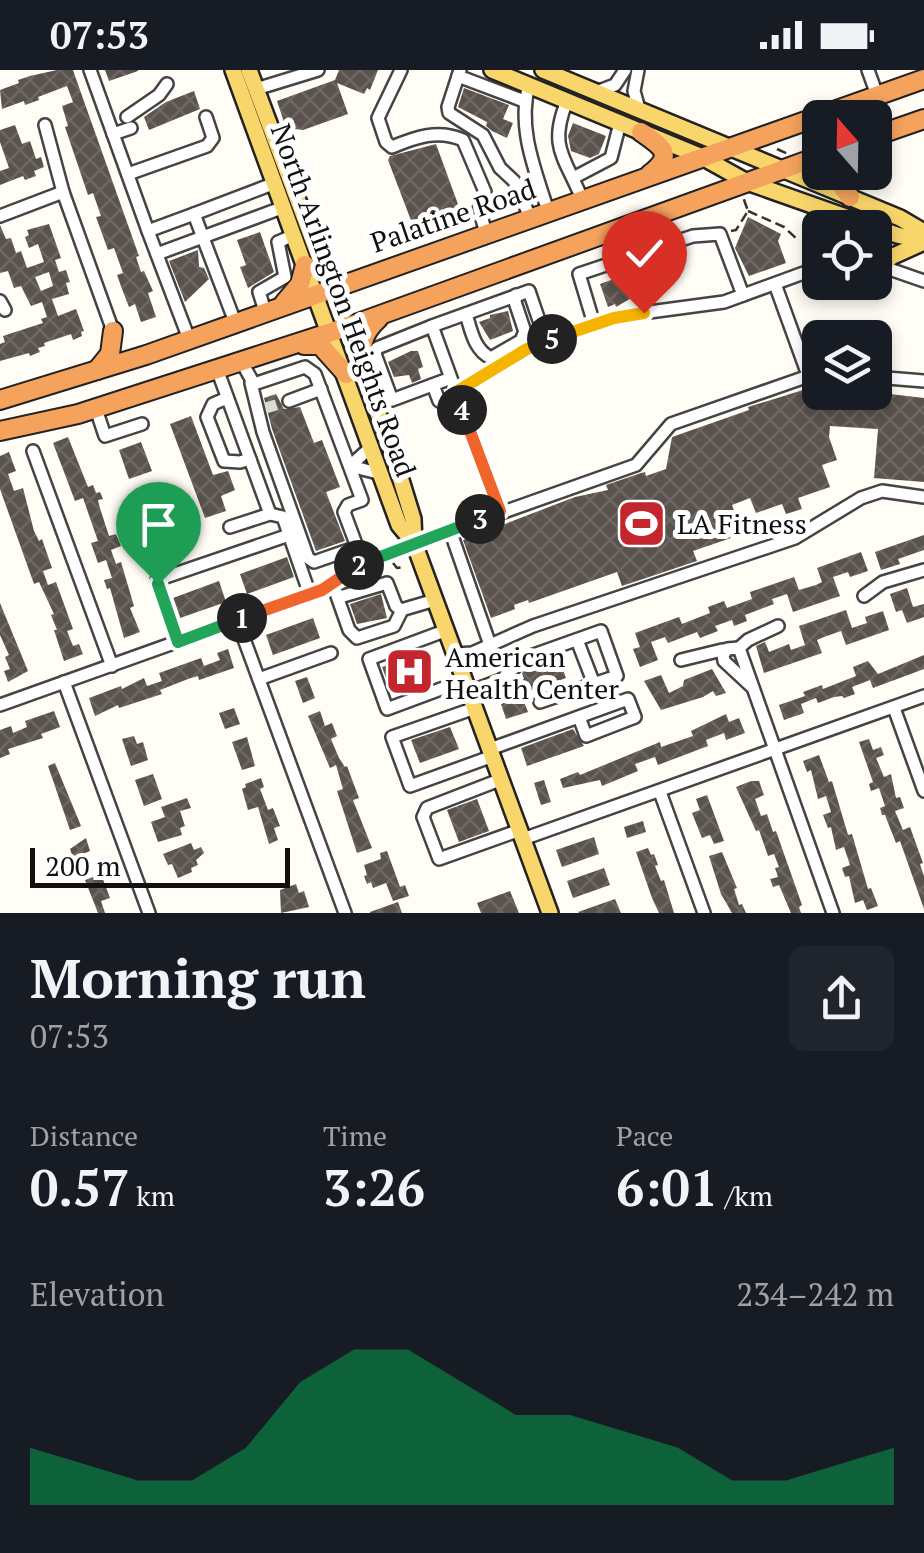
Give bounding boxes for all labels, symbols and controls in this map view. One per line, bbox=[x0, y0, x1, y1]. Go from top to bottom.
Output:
text: 07:53 bbox=[50, 10, 149, 60]
north arrow bbox=[802, 100, 892, 190]
map controls bbox=[802, 100, 892, 410]
street label: North Arlington Heights Road bbox=[263, 118, 425, 482]
street label: Palatine Road bbox=[366, 169, 540, 261]
button: locate bbox=[802, 210, 892, 300]
pin bbox=[602, 211, 687, 314]
icon: check bbox=[617, 226, 672, 281]
pin: 5 bbox=[527, 314, 577, 364]
text: 5 bbox=[544, 320, 560, 357]
button: layers bbox=[802, 320, 892, 410]
pin: 4 bbox=[437, 385, 487, 435]
text: 4 bbox=[454, 391, 470, 428]
pin bbox=[116, 482, 201, 585]
pin: 3 bbox=[455, 494, 505, 544]
icon: arrive bbox=[131, 497, 186, 552]
sports icon: LA Fitness bbox=[616, 497, 668, 549]
text: 3 bbox=[472, 500, 488, 537]
place label: LA Fitness bbox=[677, 505, 807, 542]
pin: 2 bbox=[334, 540, 384, 590]
text: 2 bbox=[351, 546, 367, 583]
pin: 1 bbox=[217, 593, 267, 643]
text: 1 bbox=[234, 599, 250, 636]
place label: American Health Center bbox=[445, 638, 619, 707]
hospital icon: American Health Center bbox=[384, 646, 436, 698]
scale bar bbox=[30, 843, 290, 888]
text: 200 m bbox=[45, 847, 121, 884]
text: Morning run bbox=[30, 941, 366, 1014]
button: share bbox=[789, 946, 894, 1051]
text: 07:53 bbox=[30, 1015, 109, 1057]
text: Distance bbox=[30, 1117, 138, 1154]
text: Time bbox=[323, 1117, 387, 1154]
text: Pace bbox=[616, 1117, 673, 1154]
text: 0.57 bbox=[30, 1154, 130, 1220]
text: 3:26 bbox=[323, 1154, 425, 1220]
text: 6:01 bbox=[616, 1154, 718, 1220]
text: km bbox=[130, 1177, 175, 1214]
text: /km bbox=[718, 1177, 773, 1214]
text: Elevation bbox=[30, 1273, 164, 1315]
text: 234–242 m bbox=[736, 1273, 894, 1315]

